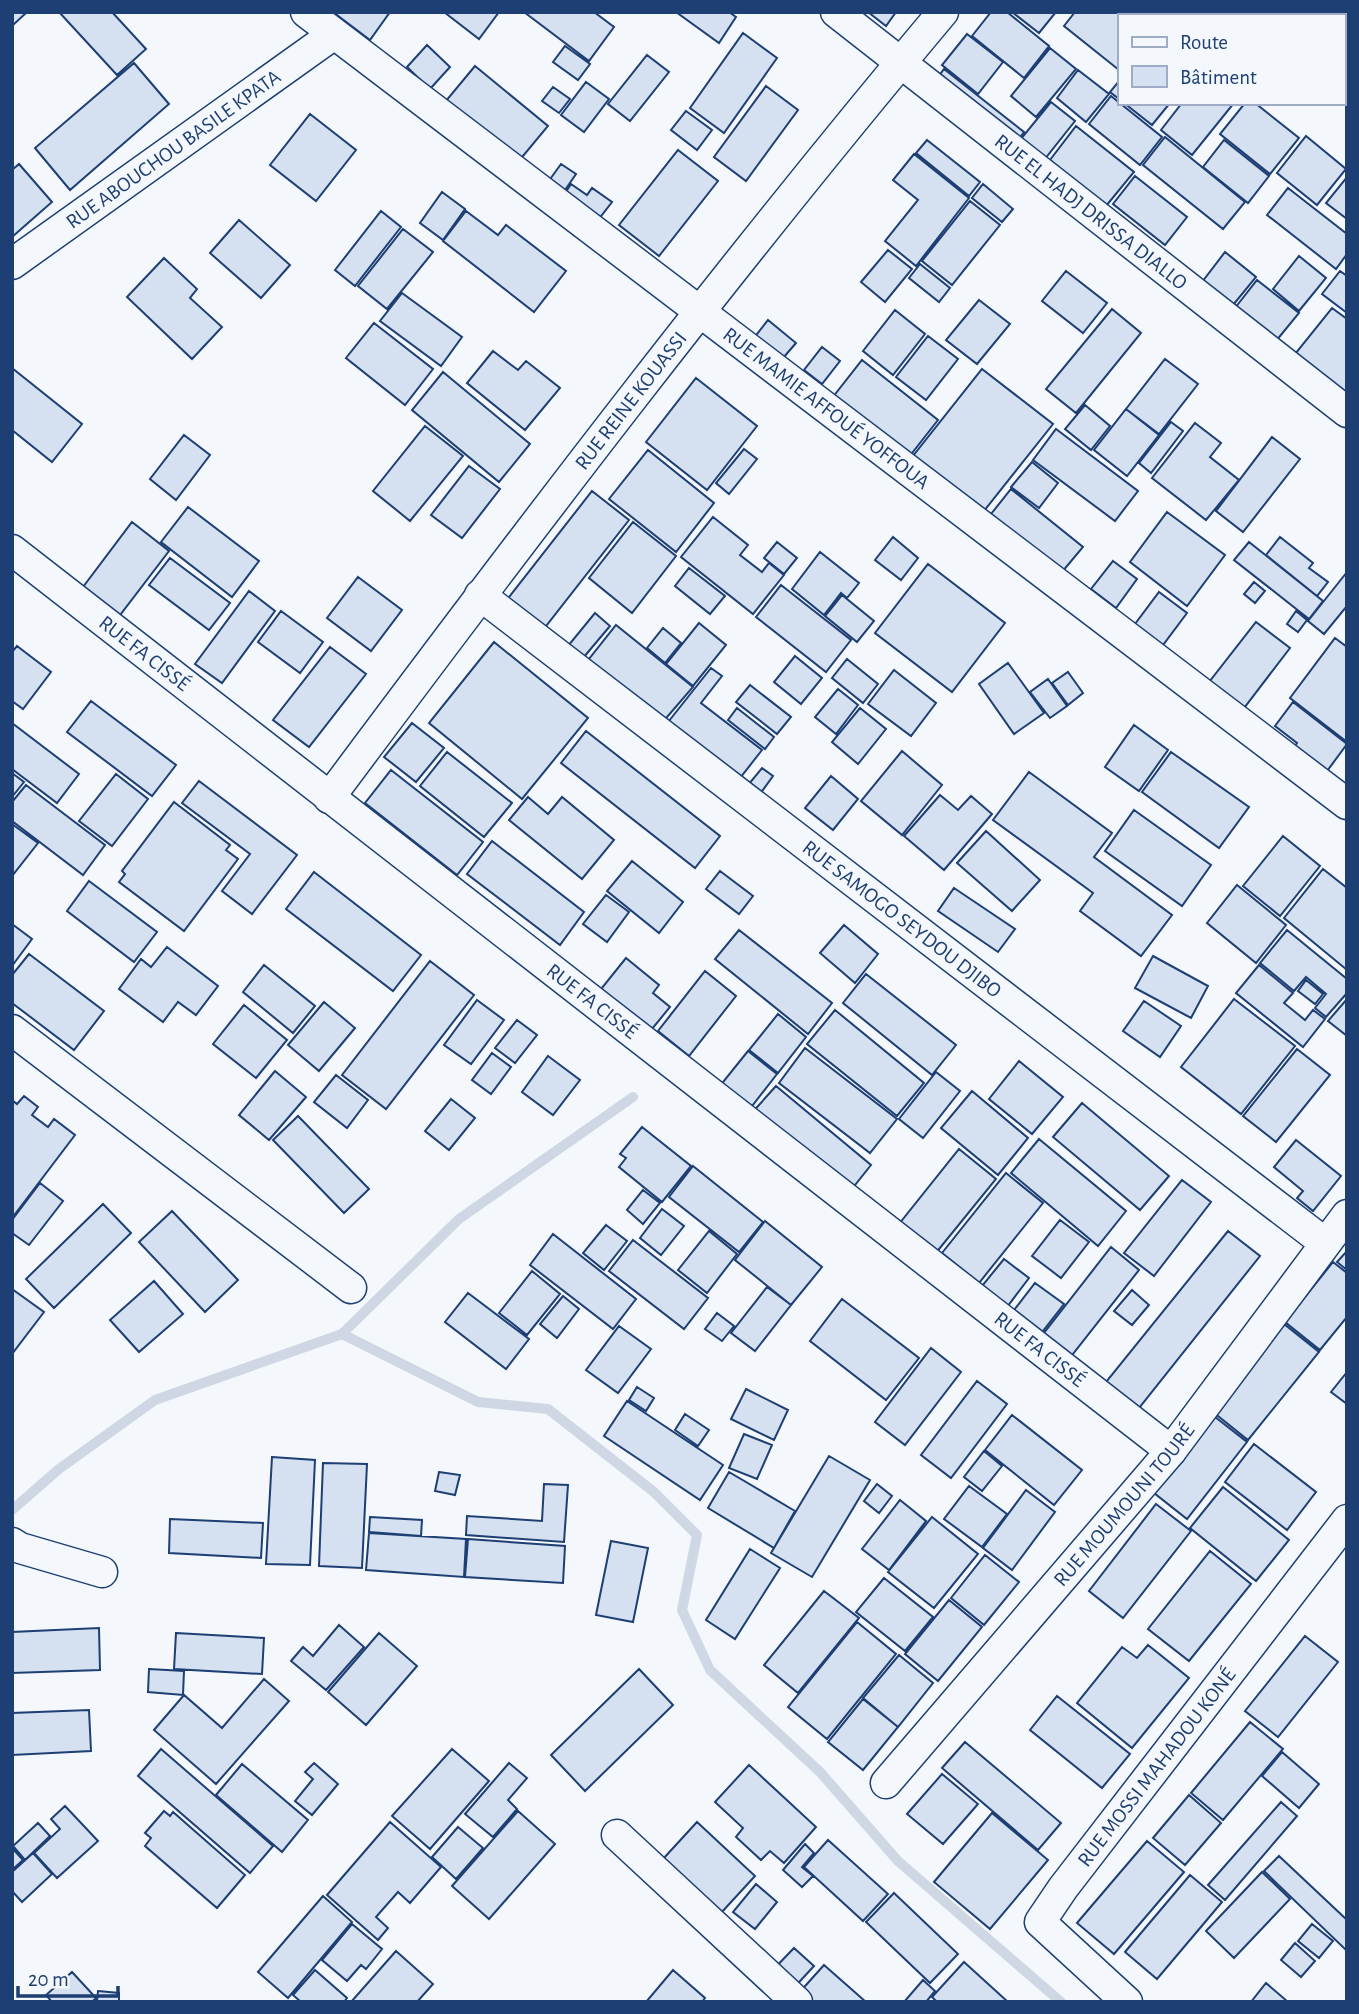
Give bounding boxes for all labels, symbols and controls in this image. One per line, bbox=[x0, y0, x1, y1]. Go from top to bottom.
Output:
legend bbox=[1118, 14, 1345, 105]
text: Route bbox=[1180, 32, 1228, 53]
street label: RUE ABOUCHOU BASILE KPATA bbox=[62, 66, 284, 233]
text: Bâtiment bbox=[1180, 67, 1257, 88]
street label: RUE EL HADJ DRISSA DIALLO bbox=[991, 130, 1191, 294]
street label: RUE MAMIE AFFOUÉ YOFFOUA bbox=[719, 323, 933, 493]
street label: RUE REINE KOUASSI bbox=[571, 328, 691, 474]
street label: RUE FA CISSÉ bbox=[95, 612, 195, 695]
street label: RUE SAMOGO SEYDOU DJIBO bbox=[798, 836, 1005, 1002]
street label: RUE FA CISSÉ bbox=[543, 960, 643, 1043]
street label: RUE FA CISSÉ bbox=[990, 1308, 1090, 1391]
street label: RUE MOUMOUNI TOURÉ bbox=[1050, 1419, 1198, 1590]
street label: RUE MOSSI MAHADOU KONÉ bbox=[1074, 1663, 1240, 1871]
scale bar bbox=[18, 1954, 117, 1998]
text: 20 m bbox=[28, 1969, 69, 1990]

